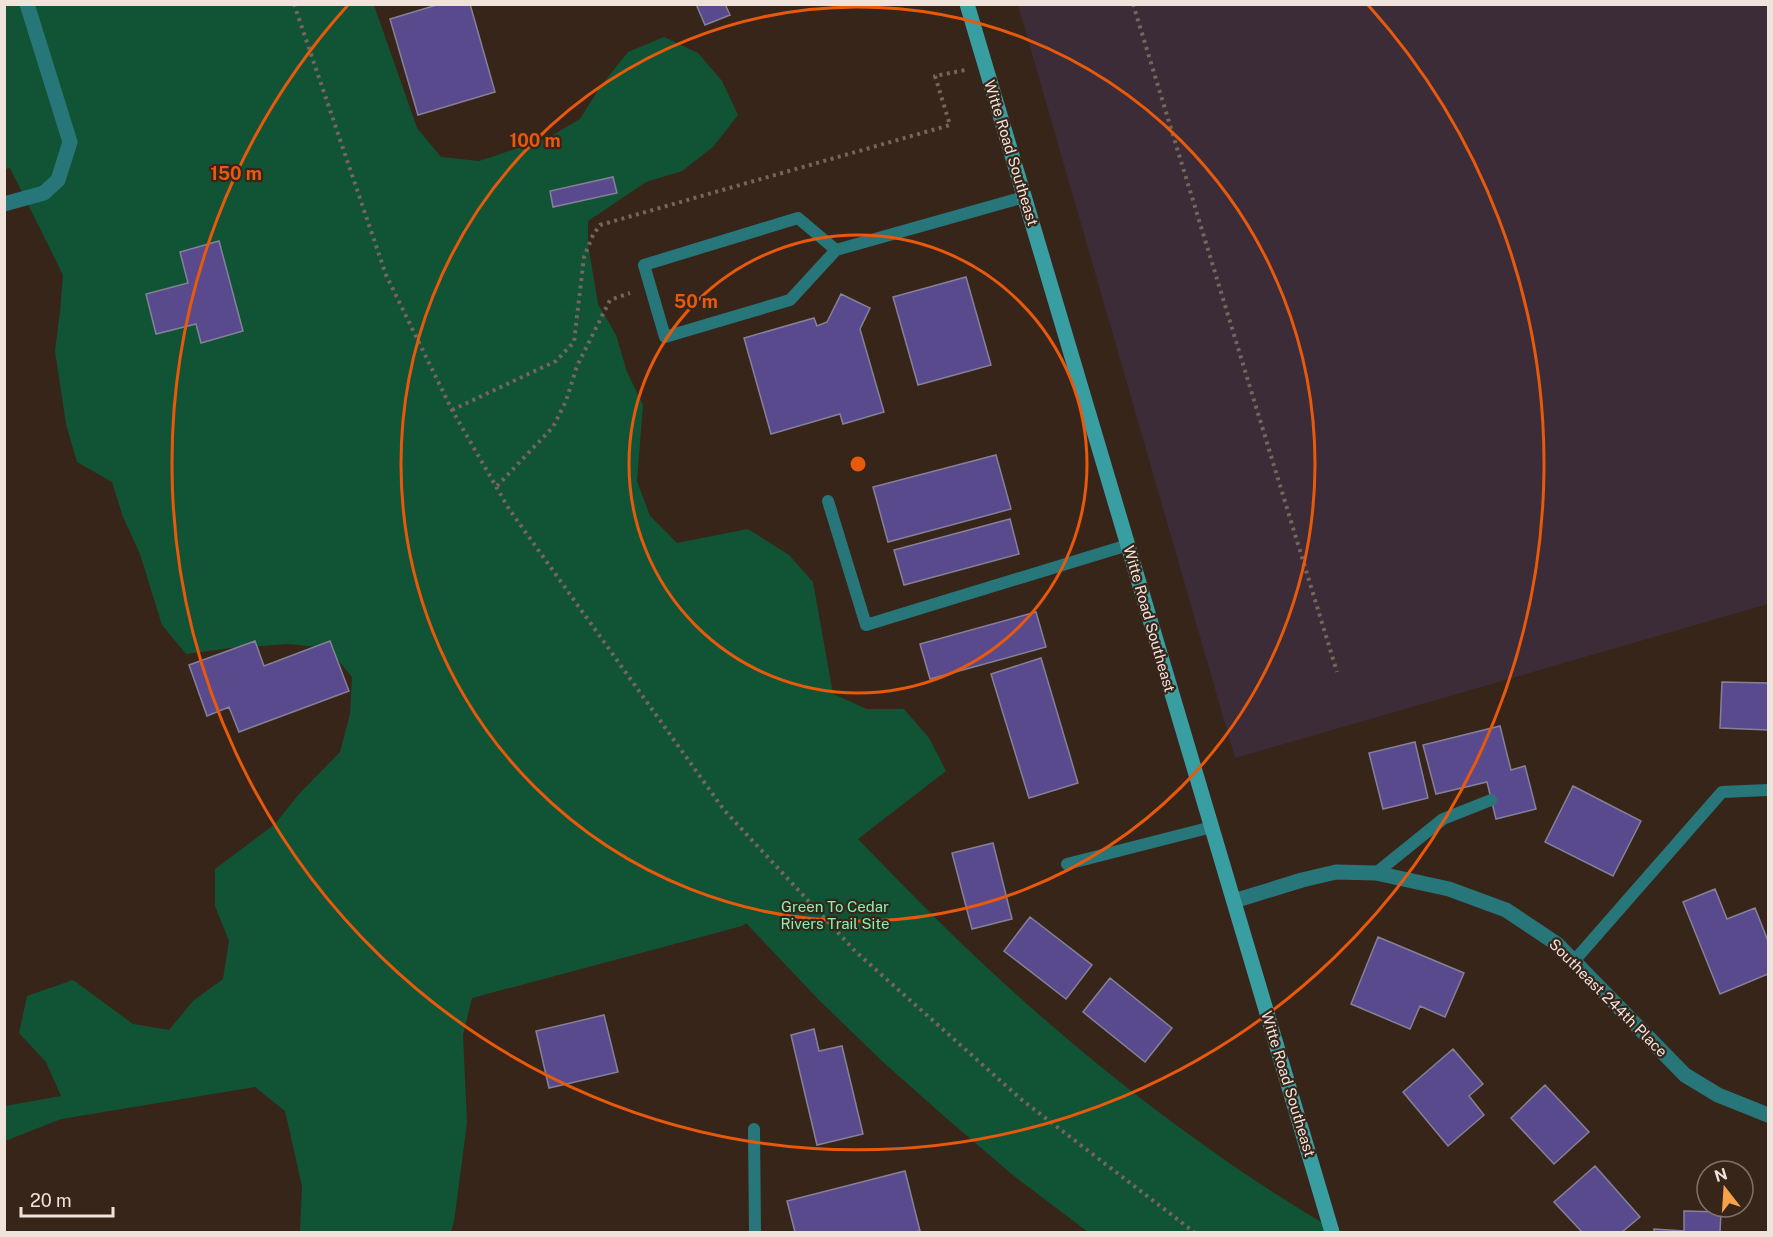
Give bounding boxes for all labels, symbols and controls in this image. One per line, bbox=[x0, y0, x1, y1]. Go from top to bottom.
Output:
street label: Witte Road Southeast bbox=[981, 78, 1042, 228]
text: 100 m bbox=[509, 130, 561, 151]
text: 150 m bbox=[210, 163, 262, 184]
text: 50 m bbox=[674, 291, 718, 312]
centre of rings bbox=[848, 454, 868, 474]
street label: Witte Road Southeast bbox=[1120, 544, 1179, 694]
park label: Green To Cedar Rivers Trail Site bbox=[781, 898, 889, 932]
street label: Southeast 244th Place bbox=[1546, 935, 1671, 1060]
street label: Witte Road Southeast bbox=[1258, 1009, 1319, 1159]
north arrow bbox=[1695, 1159, 1755, 1219]
text: N bbox=[1712, 1164, 1730, 1186]
scale bar bbox=[21, 1180, 112, 1218]
text: 20 m bbox=[30, 1190, 72, 1211]

